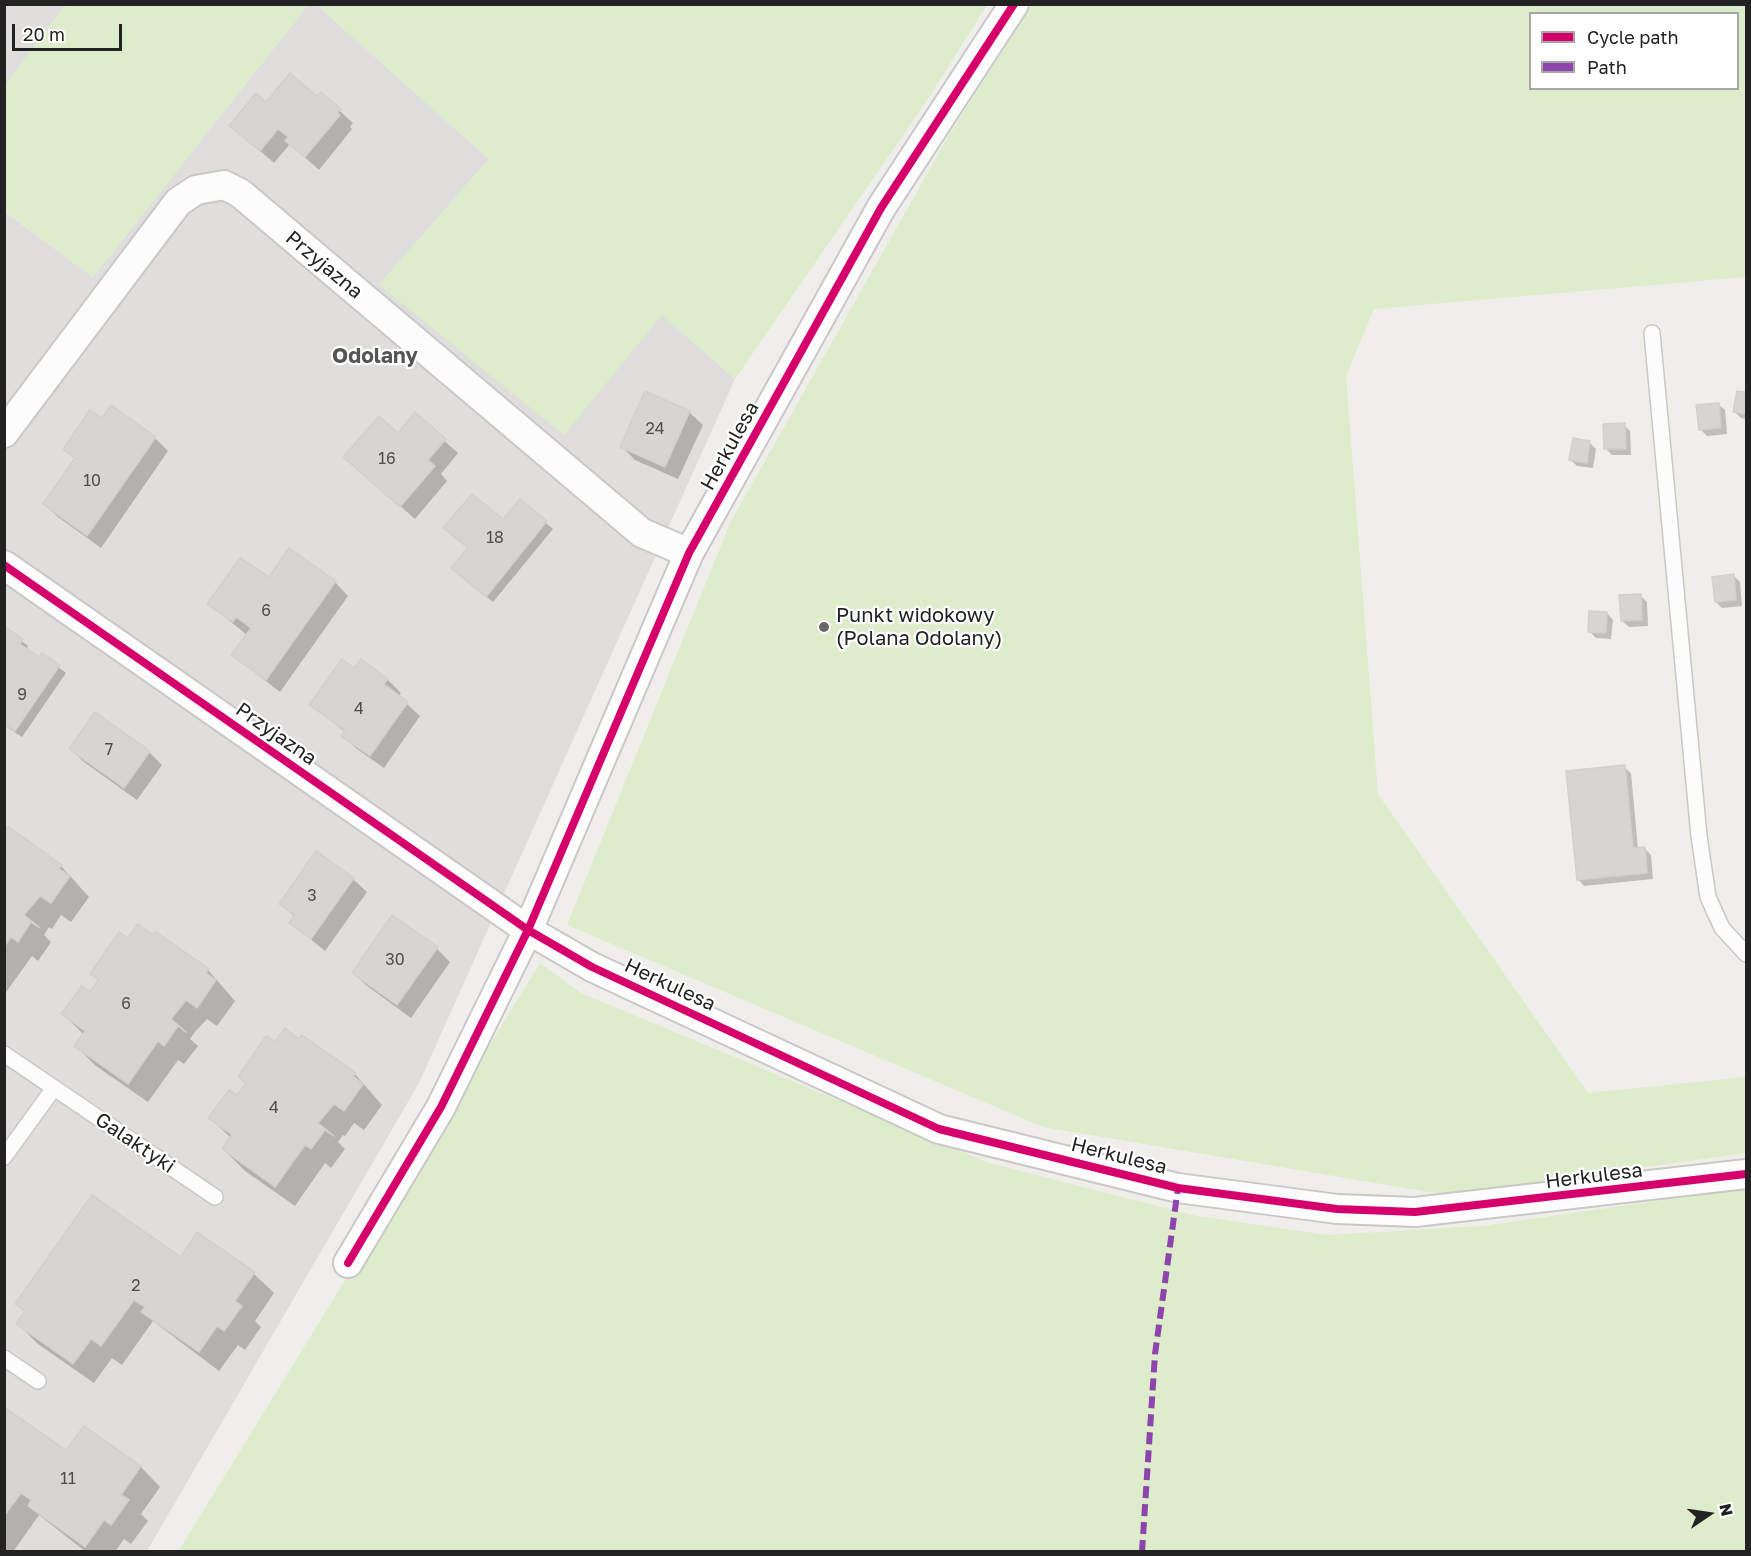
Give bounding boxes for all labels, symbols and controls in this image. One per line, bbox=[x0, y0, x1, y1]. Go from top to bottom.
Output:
scale bar bbox=[15, 12, 124, 50]
legend bbox=[1529, 12, 1739, 90]
text: 20 m bbox=[23, 23, 65, 45]
text: Cycle path bbox=[1587, 26, 1679, 48]
text: Path bbox=[1587, 56, 1627, 78]
street label: Przyjazna bbox=[281, 226, 367, 304]
district label: Odolany bbox=[332, 343, 418, 369]
street label: Herkulesa bbox=[696, 397, 764, 495]
house number: 24 bbox=[645, 419, 665, 439]
house number: 16 bbox=[378, 449, 396, 469]
house number: 10 bbox=[83, 471, 101, 491]
house number: 18 bbox=[486, 528, 504, 548]
house number: 6 bbox=[261, 601, 271, 621]
place label: Punkt widokowy (Polana Odolany) bbox=[836, 604, 1002, 651]
marker: Punkt widokowy (Polana Odolany) bbox=[817, 620, 831, 634]
house number: 9 bbox=[17, 685, 27, 705]
street label: Przyjazna bbox=[231, 697, 321, 771]
house number: 4 bbox=[354, 699, 364, 719]
house number: 7 bbox=[105, 740, 113, 760]
house number: 3 bbox=[307, 886, 317, 906]
house number: 30 bbox=[385, 950, 405, 970]
street label: Herkulesa bbox=[621, 953, 719, 1017]
house number: 6 bbox=[121, 994, 131, 1014]
house number: 4 bbox=[269, 1098, 279, 1118]
street label: Galaktyki bbox=[91, 1108, 179, 1178]
street label: Herkulesa bbox=[1069, 1133, 1169, 1179]
street label: Herkulesa bbox=[1544, 1158, 1644, 1194]
house number: 2 bbox=[131, 1276, 141, 1296]
house number: 11 bbox=[60, 1469, 76, 1489]
north arrow bbox=[1679, 1484, 1739, 1544]
text: N bbox=[1715, 1502, 1738, 1518]

